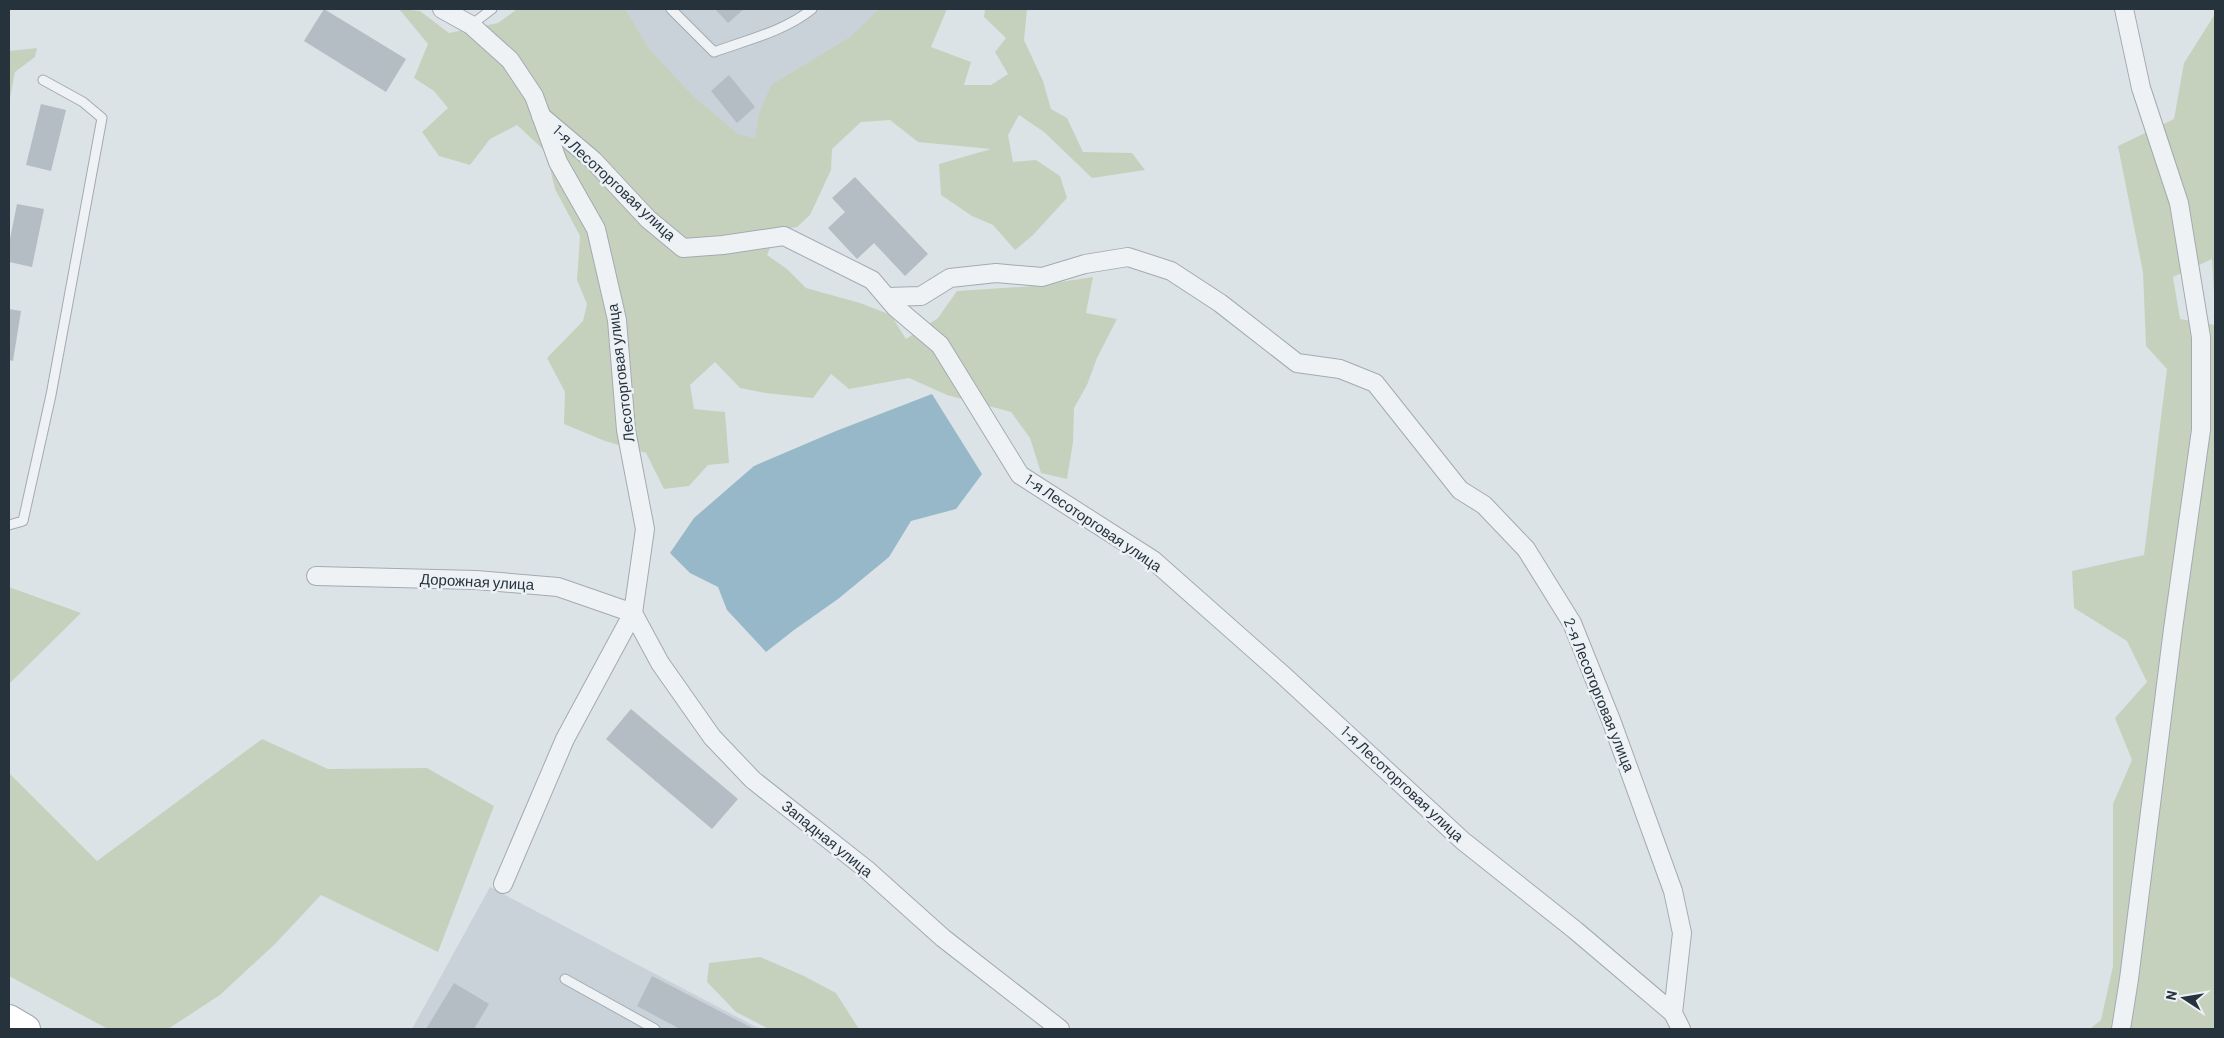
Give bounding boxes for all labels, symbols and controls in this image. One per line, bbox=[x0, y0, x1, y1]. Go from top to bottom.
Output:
street label: 1-я Лесоторговая улица bbox=[549, 121, 680, 244]
street label: Лесоторговая улица bbox=[603, 302, 637, 443]
street label: 1-я Лесоторговая улица bbox=[1022, 470, 1166, 575]
street label: Дорожная улица bbox=[420, 569, 535, 593]
street label: 2-я Лесоторговая улица bbox=[1561, 615, 1639, 775]
street label: 1-я Лесоторговая улица bbox=[1337, 722, 1468, 845]
street label: Западная улица bbox=[779, 796, 877, 881]
north arrow bbox=[2159, 973, 2209, 1023]
text: N bbox=[2162, 989, 2180, 1002]

